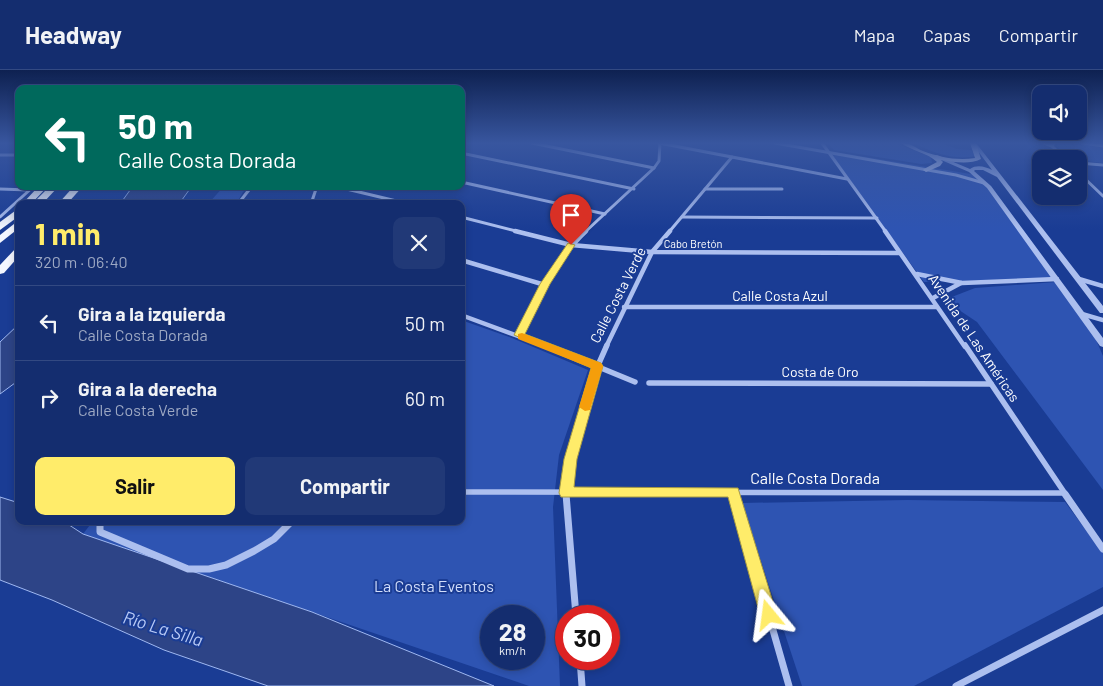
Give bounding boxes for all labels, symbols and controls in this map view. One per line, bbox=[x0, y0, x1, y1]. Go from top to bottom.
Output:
text: Headway bbox=[25, 20, 122, 49]
text: Mapa bbox=[854, 24, 895, 46]
text: Capas bbox=[923, 24, 971, 46]
text: Compartir bbox=[999, 24, 1078, 46]
map controls bbox=[1032, 85, 1087, 205]
button: sound bbox=[1032, 85, 1087, 140]
text: 50 m bbox=[118, 104, 193, 146]
icon: left bbox=[35, 105, 100, 170]
text: Calle Costa Dorada bbox=[118, 146, 296, 172]
button: layers bbox=[1032, 150, 1087, 205]
pin bbox=[550, 194, 592, 245]
icon: arrive bbox=[557, 201, 585, 229]
text: 1 min bbox=[35, 215, 101, 251]
button: close bbox=[393, 217, 445, 269]
street label: Cabo Bretón bbox=[664, 237, 722, 250]
street label: Calle Costa Verde bbox=[586, 244, 649, 346]
text: 320 m · 06:40 bbox=[35, 252, 128, 271]
street label: Avenida de Las Américas bbox=[925, 271, 1024, 405]
street label: Calle Costa Azul bbox=[732, 287, 828, 304]
text: Gira a la izquierda bbox=[78, 302, 226, 325]
icon: left bbox=[35, 309, 63, 337]
text: 50 m bbox=[405, 312, 445, 335]
text: Calle Costa Dorada bbox=[78, 325, 208, 344]
street label: Costa de Oro bbox=[781, 363, 859, 380]
text: Gira a la derecha bbox=[78, 377, 217, 400]
icon: right bbox=[35, 384, 63, 412]
text: 60 m bbox=[405, 387, 445, 410]
text: Calle Costa Verde bbox=[78, 400, 198, 419]
button: Salir bbox=[35, 457, 235, 515]
button: Compartir bbox=[245, 457, 445, 515]
street label: Calle Costa Dorada bbox=[750, 468, 880, 487]
park label: La Costa Eventos bbox=[374, 576, 494, 595]
position arrow bbox=[742, 588, 794, 640]
water label: Río La Silla bbox=[121, 605, 206, 651]
speed limit sign: 30 bbox=[555, 605, 620, 670]
text: 28 bbox=[499, 616, 526, 646]
text: km/h bbox=[499, 643, 526, 657]

